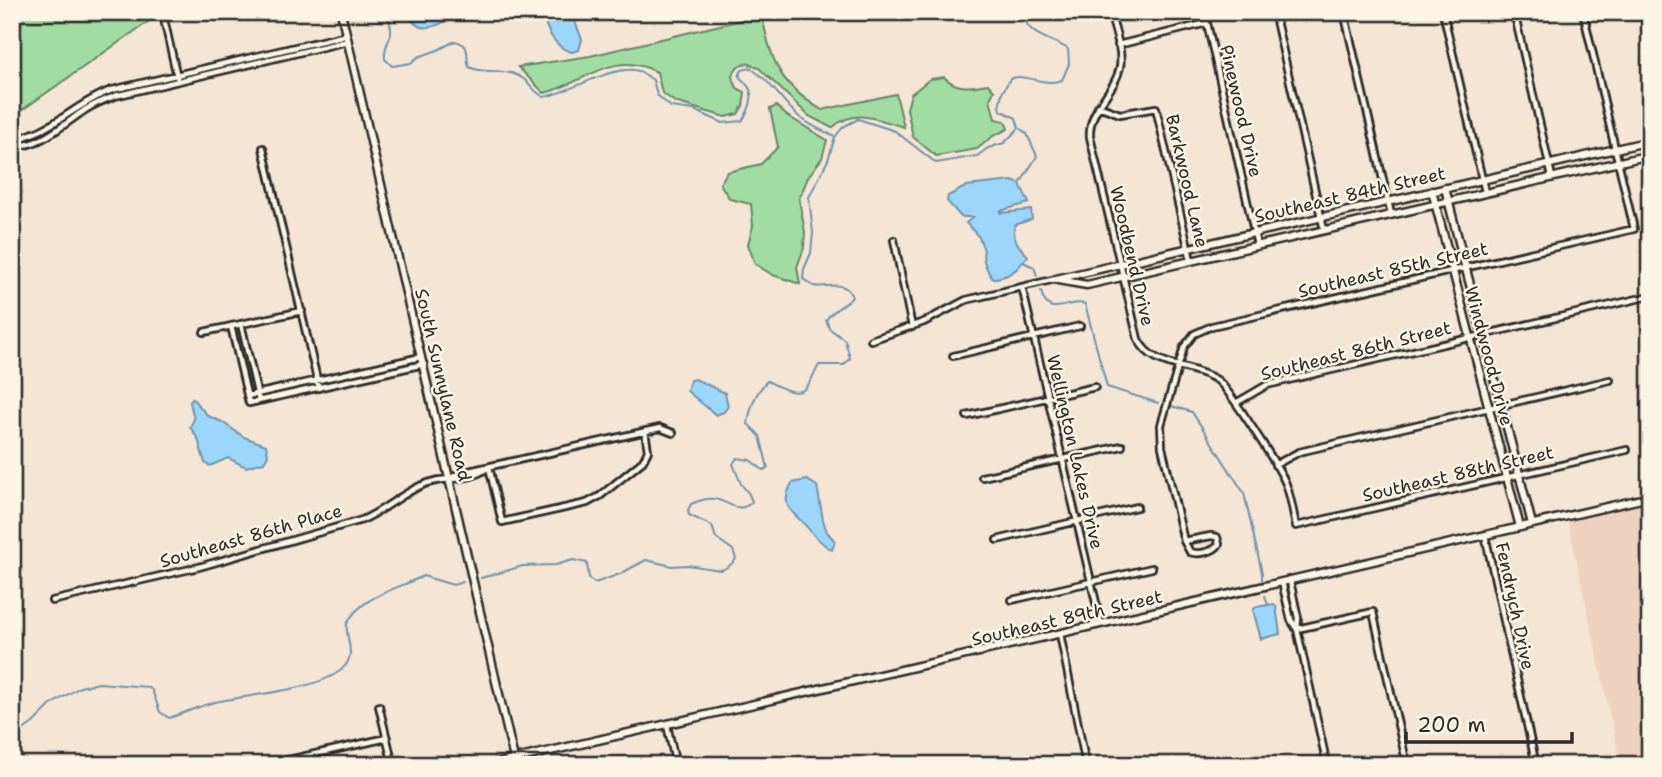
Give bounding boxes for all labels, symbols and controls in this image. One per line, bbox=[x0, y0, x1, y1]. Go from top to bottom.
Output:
street label: Pinewood Drive bbox=[1214, 43, 1268, 179]
street label: Barkwood Lane bbox=[1160, 112, 1214, 250]
street label: Southeast 84th Street bbox=[1252, 161, 1448, 229]
street label: Woodbend Drive bbox=[1104, 184, 1160, 328]
street label: Southeast 85th Street bbox=[1296, 236, 1491, 304]
street label: Windwood Drive bbox=[1459, 284, 1519, 428]
street label: South Sunnylane Road bbox=[409, 286, 477, 484]
street label: Southeast 86th Street bbox=[1258, 316, 1454, 386]
street label: Wellington Lakes Drive bbox=[1041, 352, 1109, 552]
street label: Southeast 88th Street bbox=[1360, 440, 1556, 508]
street label: Southeast 86th Place bbox=[157, 498, 345, 574]
street label: Fendrych Drive bbox=[1490, 540, 1540, 672]
street label: Southeast 89th Street bbox=[969, 584, 1165, 652]
scale bar bbox=[1406, 700, 1573, 744]
text: 200 m bbox=[1417, 711, 1486, 739]

